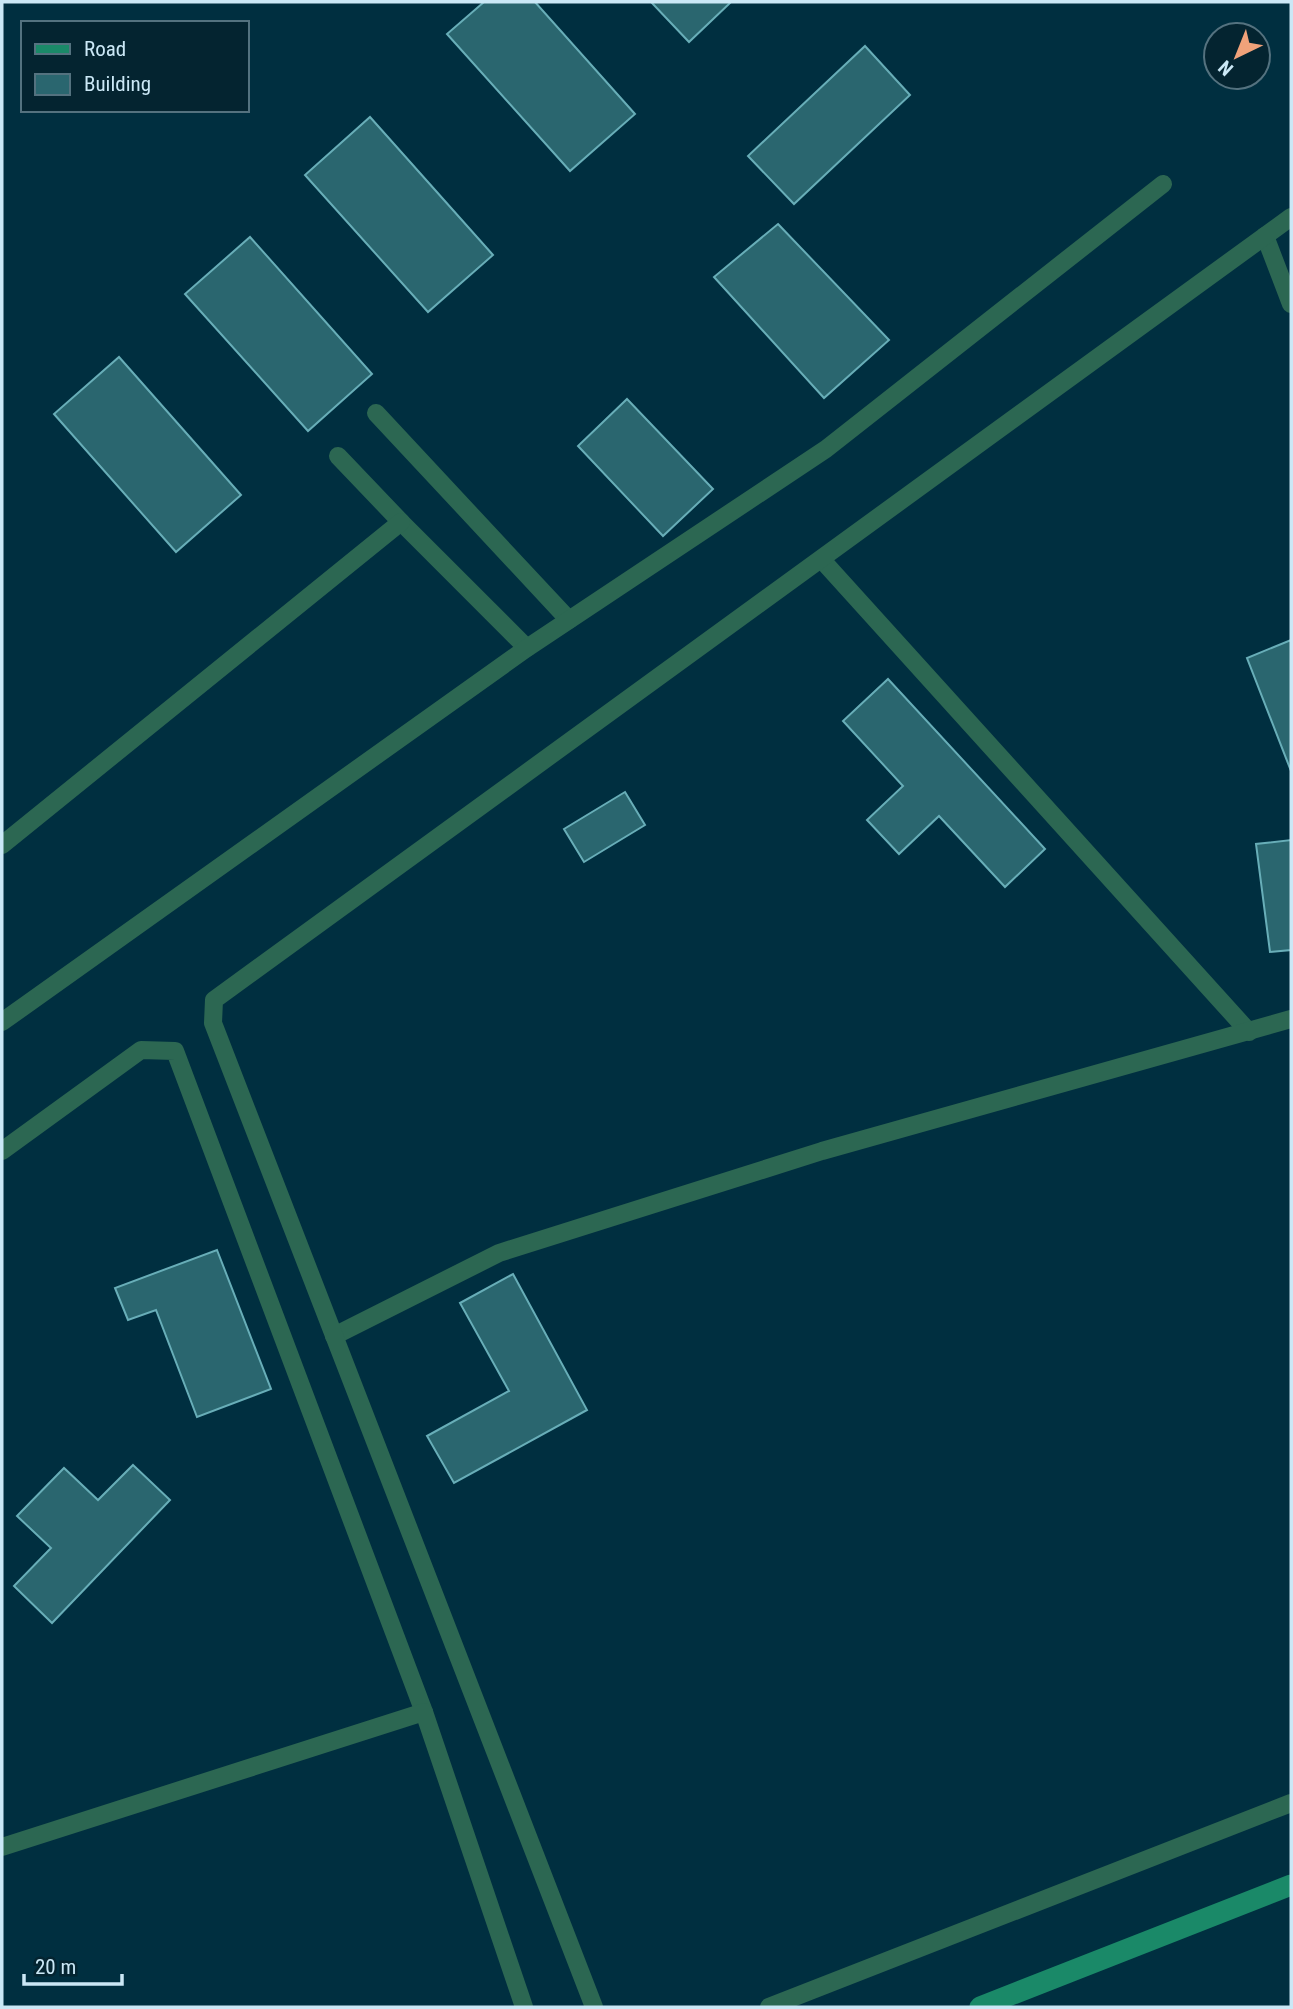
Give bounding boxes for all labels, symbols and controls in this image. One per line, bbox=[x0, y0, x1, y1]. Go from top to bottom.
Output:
legend bbox=[21, 21, 248, 112]
north arrow bbox=[1202, 21, 1272, 91]
text: Road bbox=[84, 37, 126, 61]
text: N bbox=[1214, 56, 1238, 80]
text: Building bbox=[84, 72, 151, 96]
scale bar bbox=[24, 1942, 122, 1986]
text: 20 m bbox=[35, 1955, 76, 1979]

